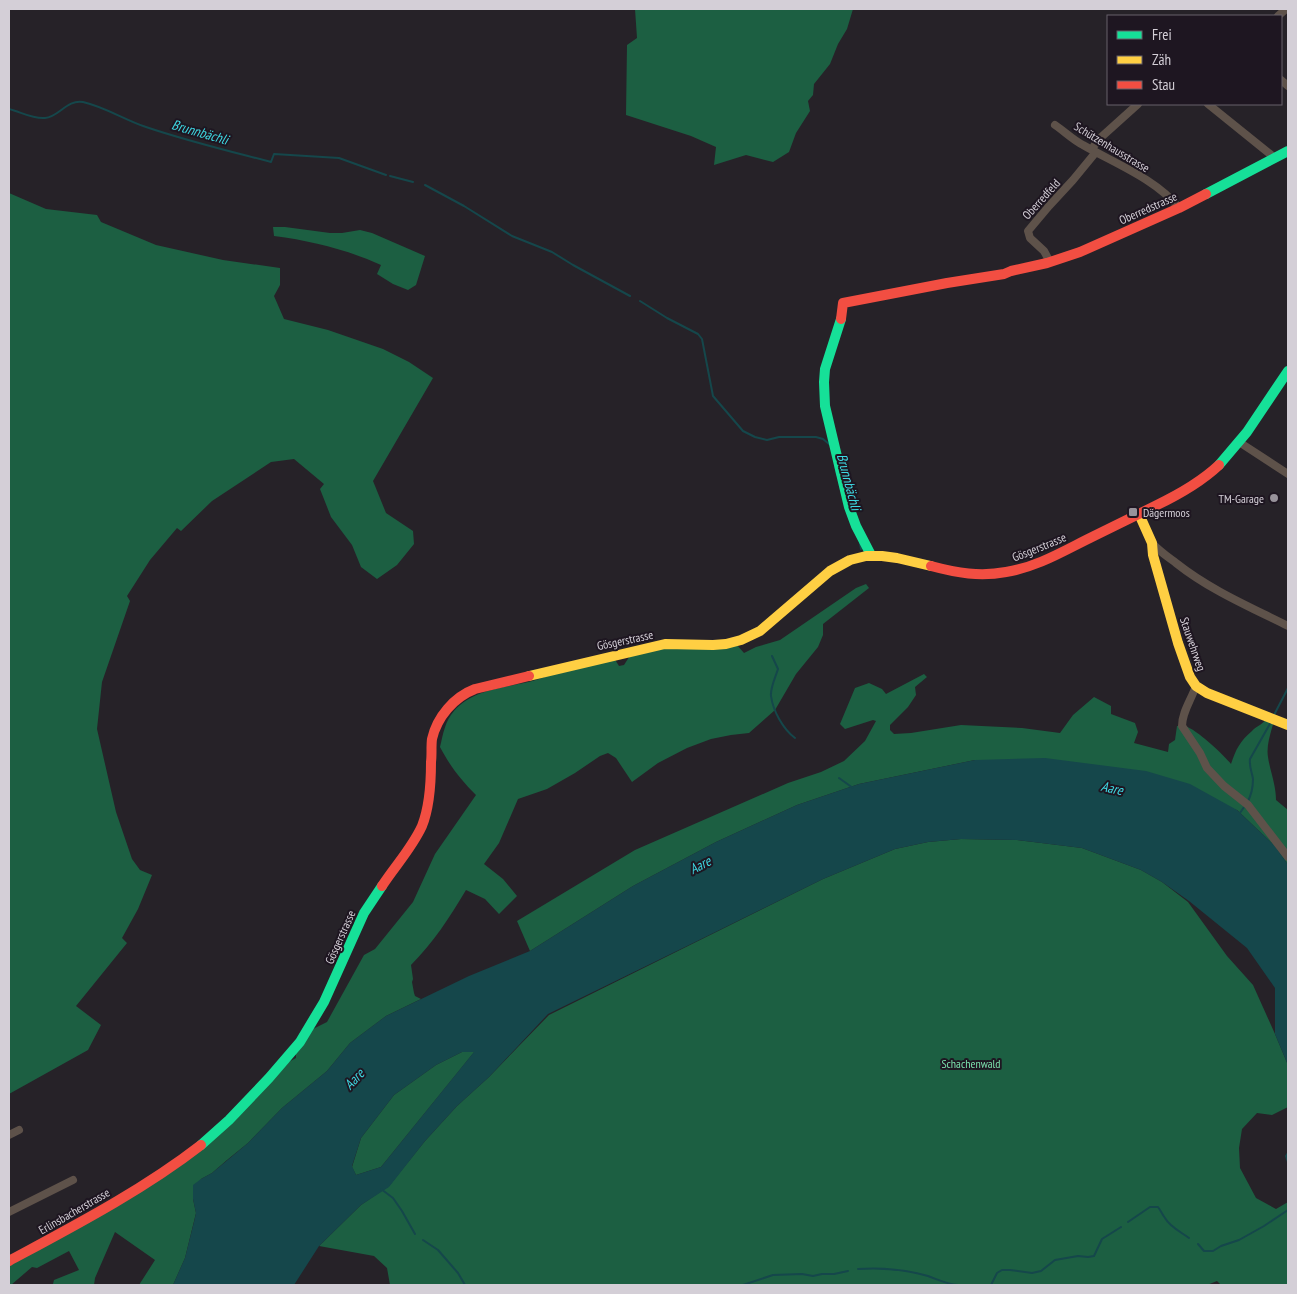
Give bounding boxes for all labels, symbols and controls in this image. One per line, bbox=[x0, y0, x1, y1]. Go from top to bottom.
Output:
legend bbox=[1107, 15, 1282, 105]
text: Frei bbox=[1152, 25, 1172, 44]
text: Zäh bbox=[1152, 50, 1171, 69]
text: Stau bbox=[1152, 75, 1175, 94]
water label: Brunnbächli bbox=[170, 115, 232, 149]
street label: Schützenhausstrasse bbox=[1072, 119, 1153, 175]
street label: Oberredfeld bbox=[1019, 176, 1063, 222]
street label: Oberredstrasse bbox=[1117, 189, 1179, 227]
water label: Brunnbächli bbox=[833, 452, 866, 514]
place label: TM-Garage bbox=[1219, 491, 1264, 506]
marker: TM-Garage bbox=[1268, 492, 1280, 504]
place label: Dägermoos bbox=[1143, 505, 1190, 520]
marker: Dägermoos bbox=[1127, 506, 1139, 518]
street label: Gösgerstrasse bbox=[1010, 529, 1068, 565]
street label: Stauwehrweg bbox=[1177, 615, 1209, 673]
street label: Gösgerstrasse bbox=[596, 627, 655, 653]
water label: Aare bbox=[1099, 777, 1126, 799]
water label: Aare bbox=[686, 851, 715, 878]
street label: Gösgerstrasse bbox=[322, 908, 358, 966]
park label: Schachenwald bbox=[941, 1056, 1001, 1071]
water label: Aare bbox=[340, 1064, 369, 1093]
street label: Erlinsbacherstrasse bbox=[36, 1185, 112, 1237]

